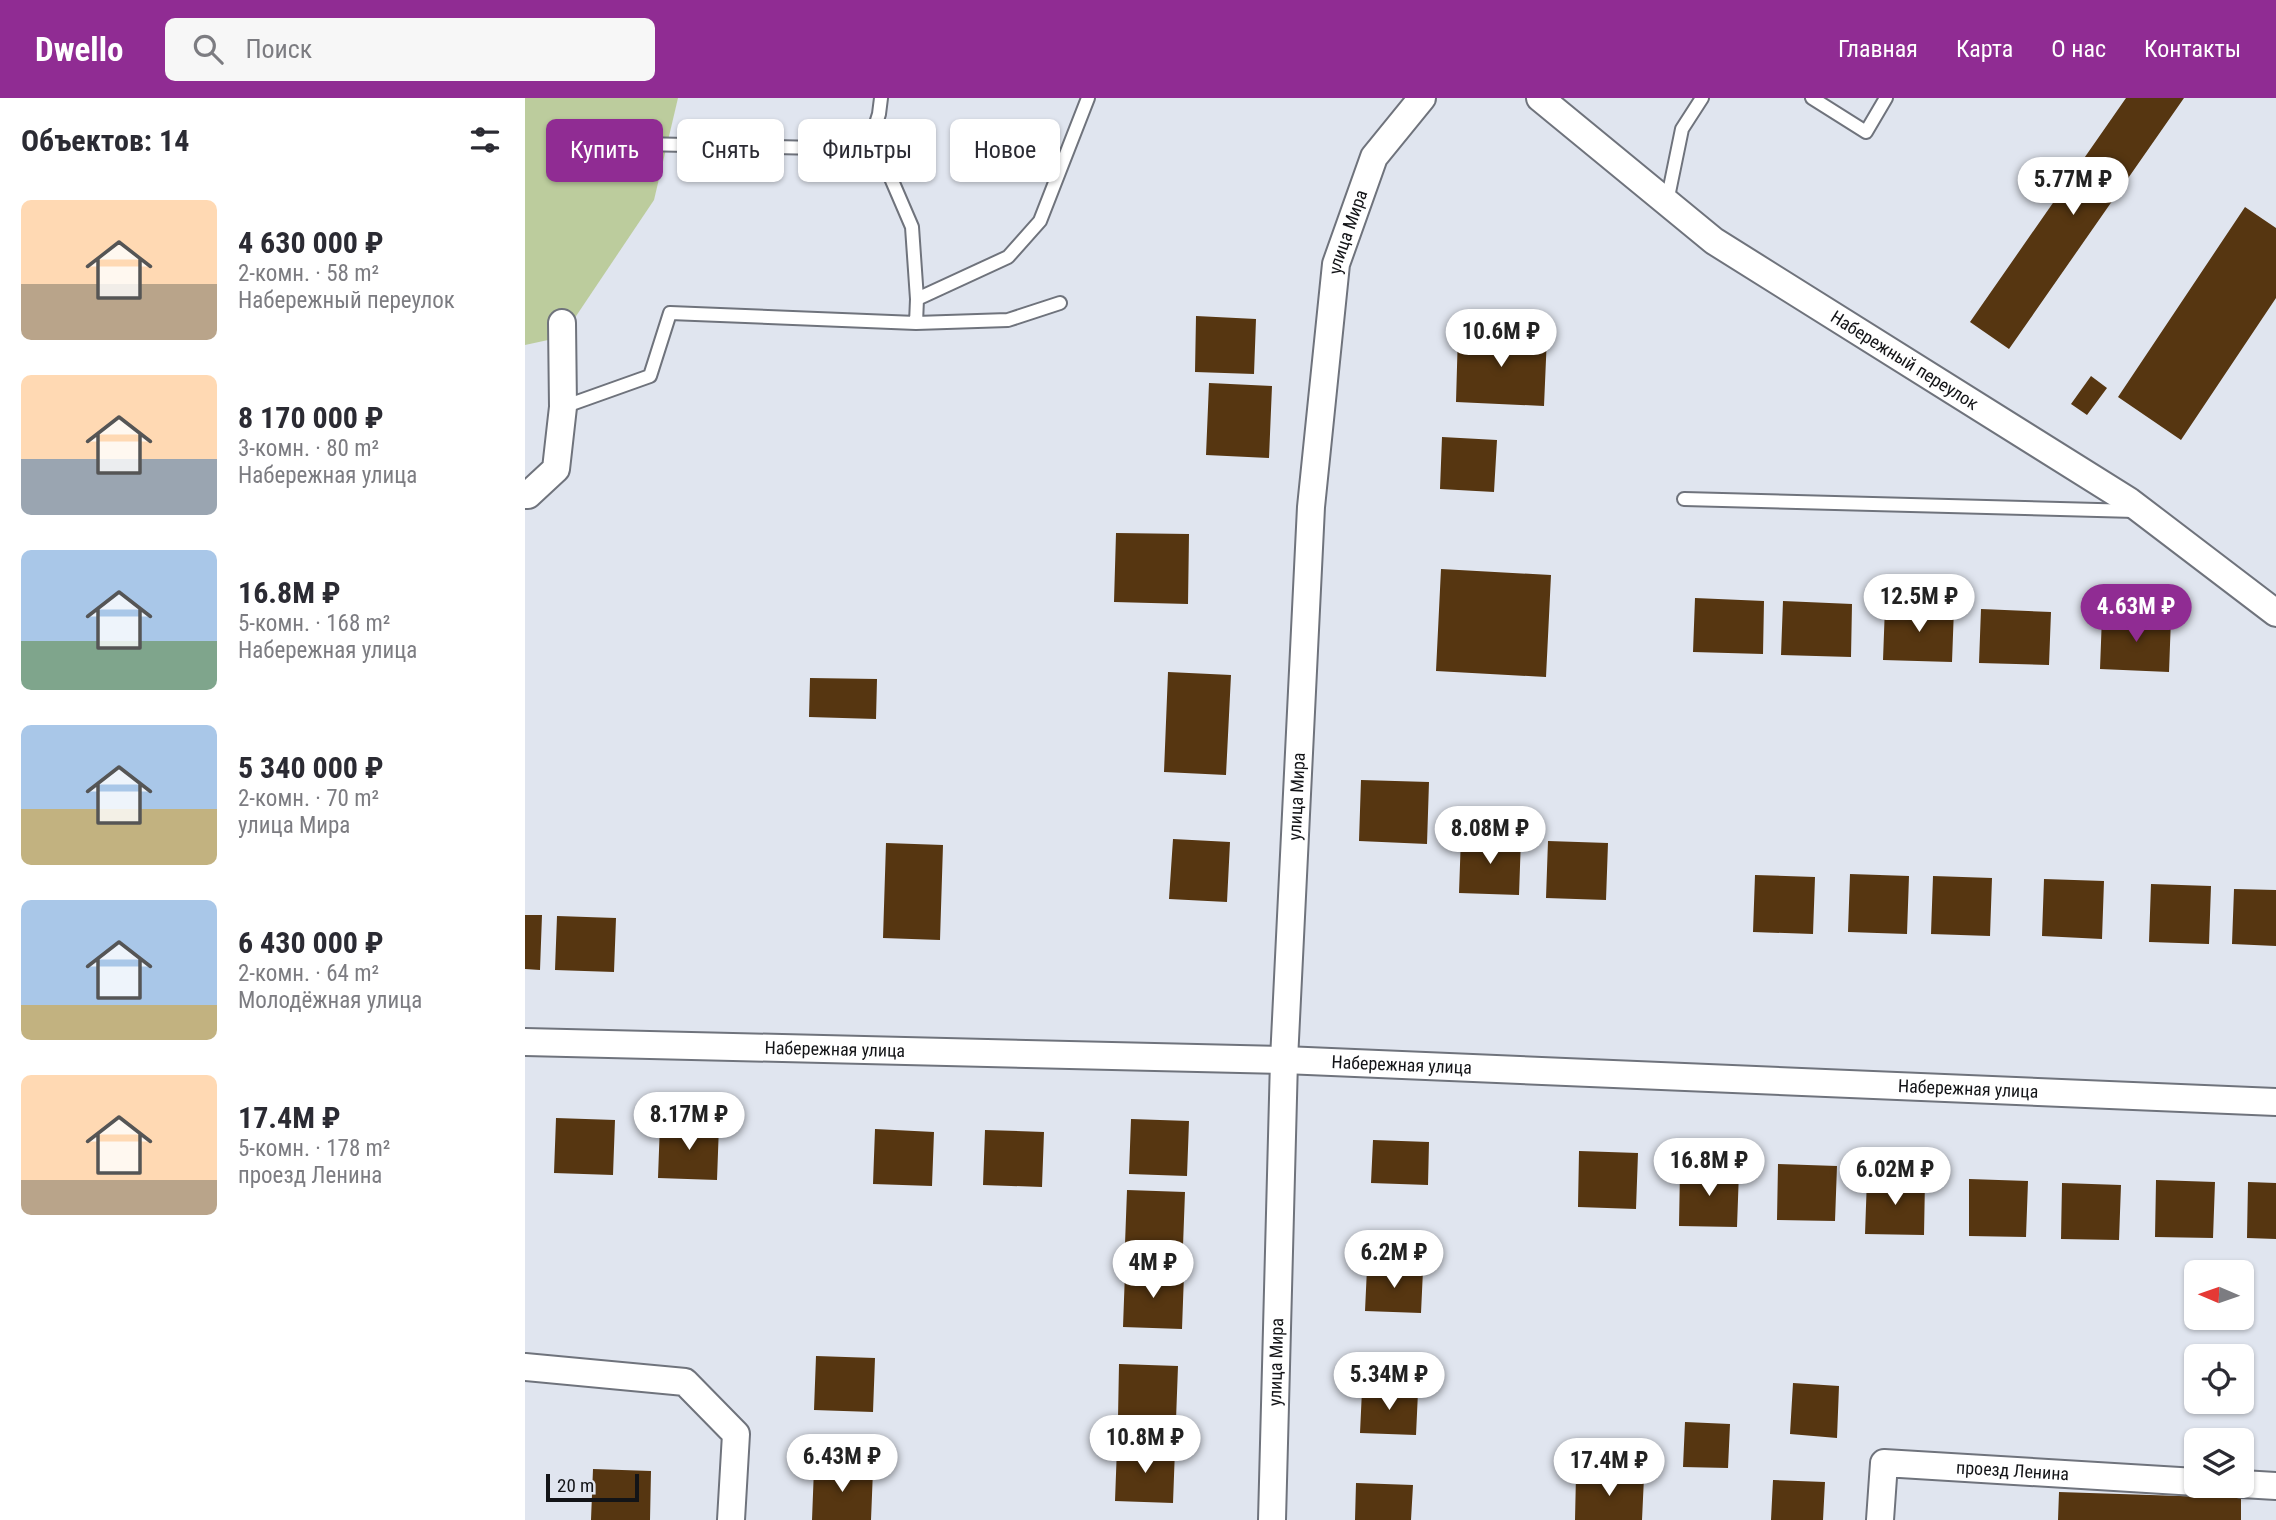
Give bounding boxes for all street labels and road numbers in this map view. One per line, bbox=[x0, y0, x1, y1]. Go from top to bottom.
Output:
street label: улица Мира bbox=[1324, 187, 1371, 275]
street label: Набережный переулок bbox=[1827, 306, 1983, 414]
street label: улица Мира bbox=[1284, 752, 1309, 841]
street label: Набережная улица bbox=[764, 1037, 905, 1061]
street label: Набережная улица bbox=[1331, 1051, 1472, 1078]
street label: Набережная улица bbox=[1898, 1075, 2039, 1102]
street label: улица Мира bbox=[1264, 1318, 1287, 1406]
street label: проезд Ленина bbox=[1956, 1456, 2070, 1484]

